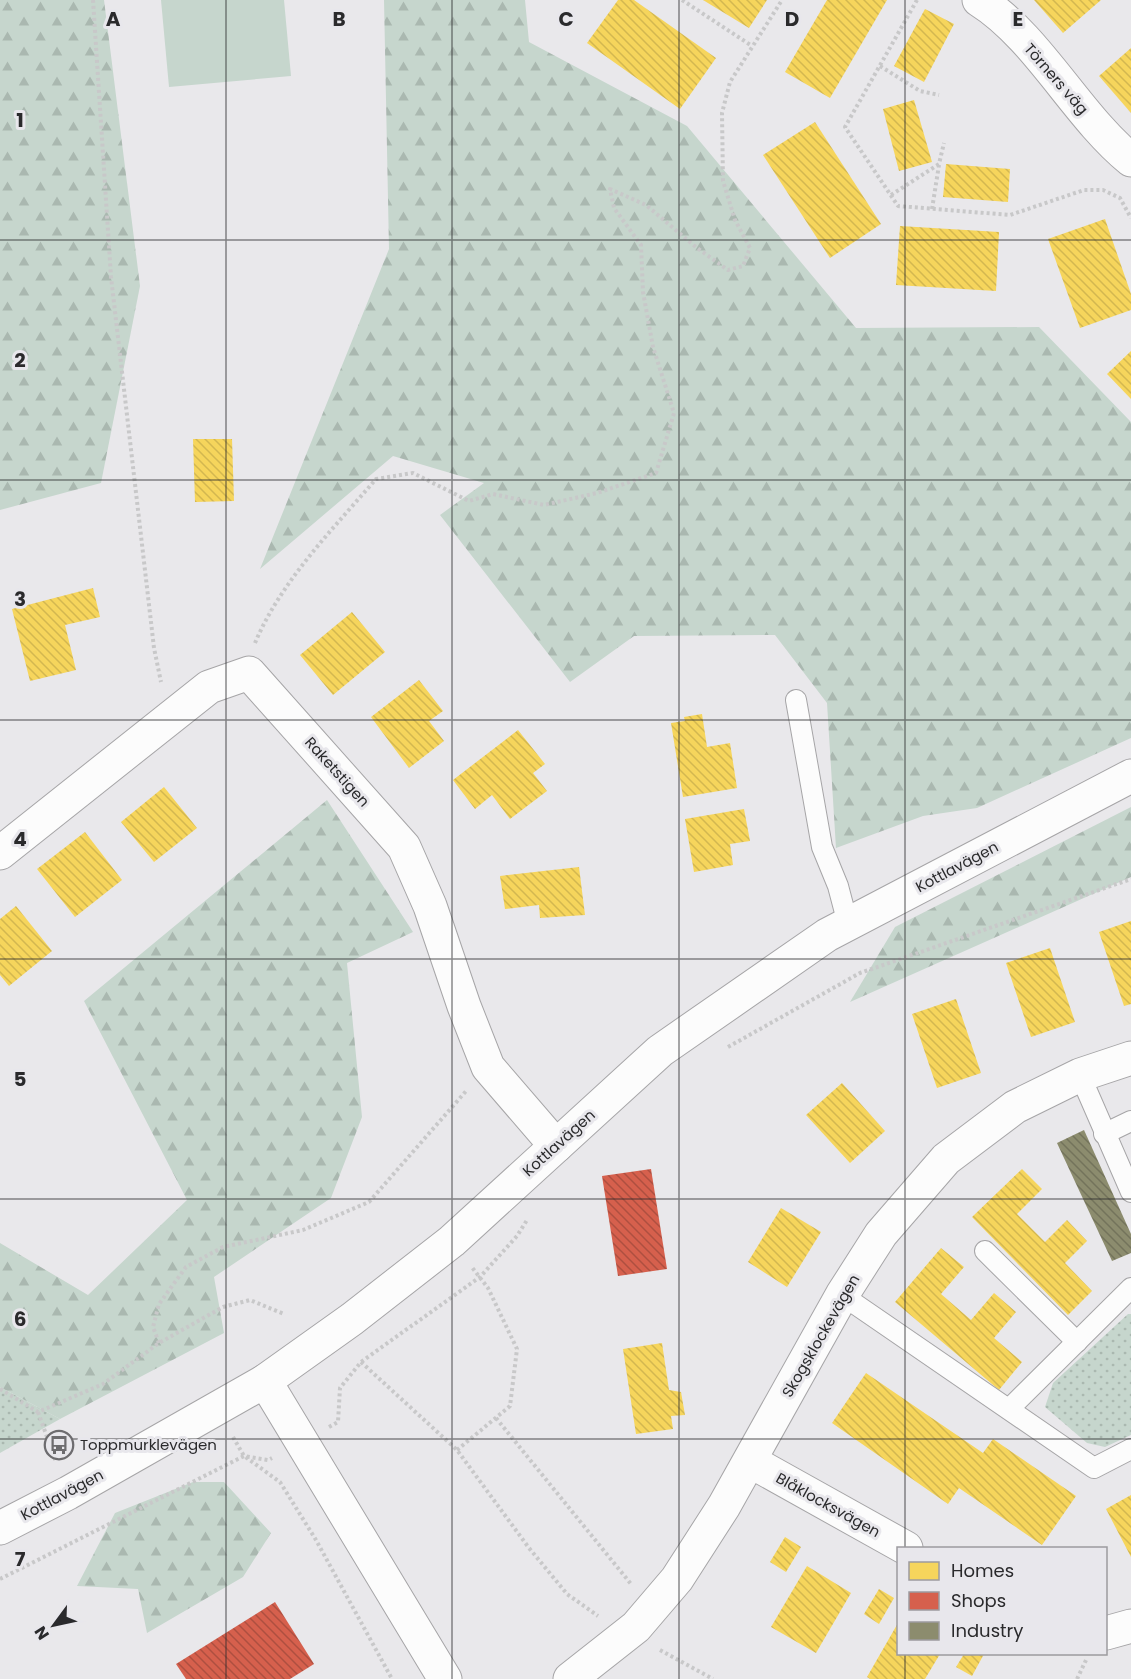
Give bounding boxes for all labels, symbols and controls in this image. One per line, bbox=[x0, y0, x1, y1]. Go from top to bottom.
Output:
text: A bbox=[106, 5, 121, 33]
text: B bbox=[332, 5, 346, 33]
text: C bbox=[558, 5, 574, 33]
text: D bbox=[785, 5, 799, 33]
text: E bbox=[1013, 5, 1023, 33]
street label: Törners väg bbox=[1019, 38, 1093, 119]
text: 1 bbox=[16, 106, 24, 134]
text: 2 bbox=[14, 346, 26, 374]
text: 3 bbox=[14, 585, 26, 613]
street label: Raketstigen bbox=[300, 732, 375, 811]
text: 4 bbox=[13, 825, 27, 853]
street label: Kottlavägen bbox=[912, 836, 1002, 897]
text: 5 bbox=[14, 1065, 27, 1093]
street label: Kottlavägen bbox=[518, 1104, 599, 1181]
street label: Skogsklockevägen bbox=[777, 1270, 864, 1401]
text: 6 bbox=[14, 1305, 26, 1333]
bus stop icon: Toppmurklevägen bbox=[43, 1429, 75, 1461]
place label: Toppmurklevägen bbox=[80, 1434, 217, 1455]
street label: Kottlavägen bbox=[17, 1464, 107, 1525]
street label: Blåklocksvägen bbox=[772, 1467, 884, 1542]
text: 7 bbox=[15, 1545, 26, 1573]
legend bbox=[897, 1547, 1107, 1655]
text: Homes bbox=[951, 1558, 1014, 1583]
text: Shops bbox=[951, 1588, 1006, 1613]
north arrow bbox=[24, 1595, 84, 1655]
text: Industry bbox=[951, 1618, 1023, 1643]
text: N bbox=[29, 1622, 55, 1644]

